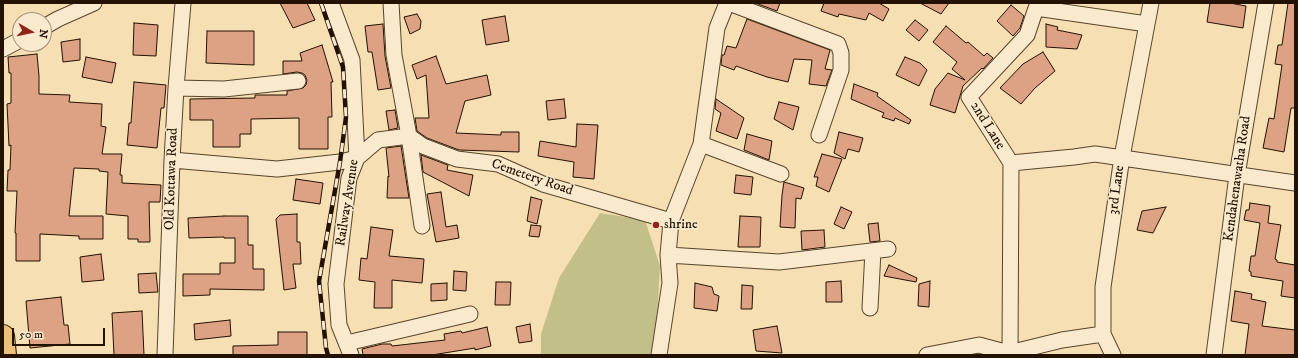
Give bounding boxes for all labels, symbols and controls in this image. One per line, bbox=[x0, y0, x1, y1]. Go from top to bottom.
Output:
north arrow bbox=[12, 12, 52, 52]
text: N bbox=[35, 28, 50, 39]
street label: 2nd Lane bbox=[966, 99, 1008, 153]
street label: Kendahenawatha Road bbox=[1221, 115, 1255, 243]
street label: Old Kottawa Road bbox=[162, 128, 182, 230]
street label: Cemetery Road bbox=[489, 156, 575, 200]
street label: Railway Avenue bbox=[333, 158, 363, 248]
street label: 3rd Lane bbox=[1105, 164, 1129, 216]
place label: shrine bbox=[664, 217, 698, 233]
marker: shrine bbox=[651, 220, 661, 230]
scale bar bbox=[14, 320, 107, 346]
text: 50 m bbox=[19, 327, 43, 342]

